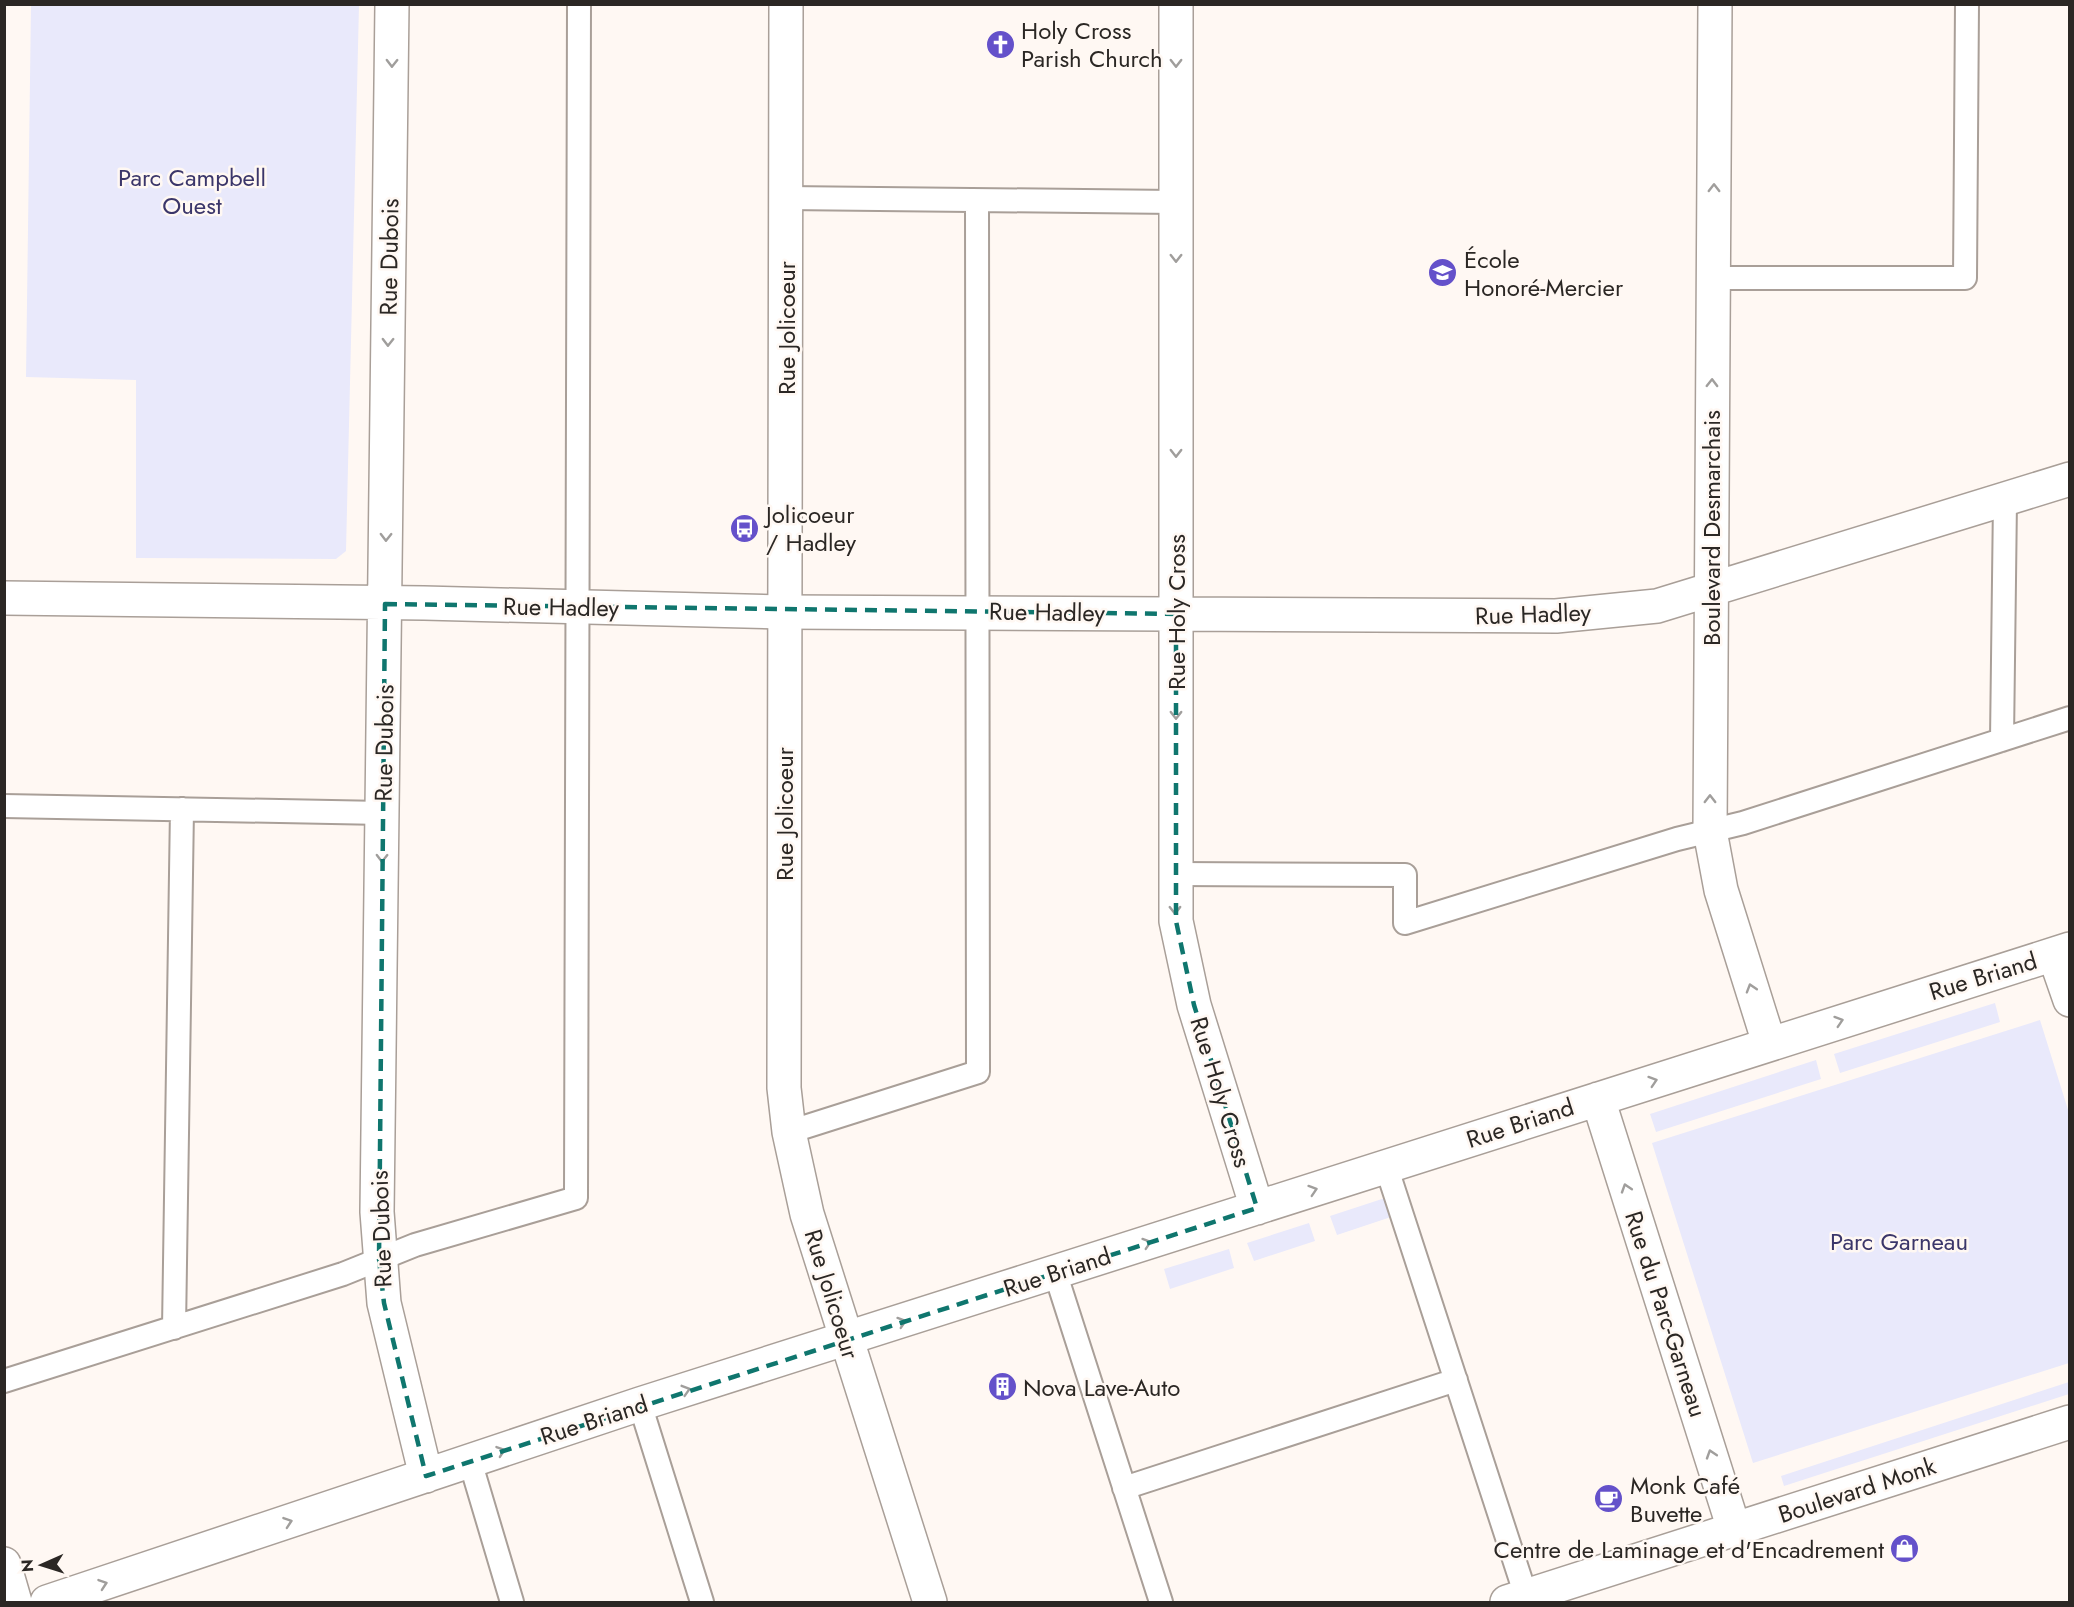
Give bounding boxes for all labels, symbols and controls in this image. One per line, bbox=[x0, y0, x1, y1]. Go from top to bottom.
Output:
place label: Holy Cross Parish Church bbox=[1021, 13, 1163, 76]
church icon: Holy Cross Parish Church bbox=[984, 28, 1016, 60]
one-way arrow bbox=[386, 58, 398, 67]
one-way arrow bbox=[1170, 58, 1182, 67]
park label: Parc Campbell Ouest bbox=[118, 160, 266, 223]
one-way arrow bbox=[1708, 184, 1720, 193]
street label: Rue Dubois bbox=[370, 198, 408, 316]
place label: École Honoré-Mercier bbox=[1464, 242, 1624, 305]
one-way arrow bbox=[1170, 253, 1182, 262]
school or university icon: École Honoré-Mercier bbox=[1427, 257, 1459, 289]
street label: Rue Jolicoeur bbox=[769, 260, 804, 395]
one-way arrow bbox=[382, 337, 395, 346]
one-way arrow bbox=[1706, 379, 1718, 388]
street label: Boulevard Desmarchais bbox=[1694, 410, 1729, 646]
one-way arrow bbox=[1170, 448, 1182, 457]
place label: Jolicoeur / Hadley bbox=[763, 497, 856, 560]
bus stop icon: Jolicoeur / Hadley bbox=[729, 512, 761, 544]
one-way arrow bbox=[380, 532, 392, 541]
street label: Rue Holy Cross bbox=[1159, 534, 1194, 690]
street label: Rue Hadley bbox=[503, 588, 620, 626]
street label: Rue Hadley bbox=[989, 593, 1106, 631]
street label: Rue Hadley bbox=[1474, 594, 1592, 634]
street label: Rue Dubois bbox=[365, 684, 403, 802]
one-way arrow bbox=[1170, 710, 1182, 719]
street label: Rue Jolicoeur bbox=[767, 746, 802, 881]
one-way arrow bbox=[1704, 794, 1716, 803]
one-way arrow bbox=[376, 853, 388, 862]
one-way arrow bbox=[1169, 905, 1182, 914]
street label: Rue Briand bbox=[1925, 943, 2041, 1009]
one-way arrow bbox=[1746, 983, 1758, 994]
street label: Rue Holy Cross bbox=[1181, 1012, 1261, 1172]
one-way arrow bbox=[1833, 1016, 1844, 1028]
one-way arrow bbox=[1647, 1075, 1658, 1088]
street label: Rue Briand bbox=[1462, 1089, 1578, 1157]
street label: Rue Dubois bbox=[361, 1170, 401, 1288]
one-way arrow bbox=[1621, 1183, 1633, 1194]
one-way arrow bbox=[1307, 1185, 1318, 1197]
street label: Rue du Parc-Garneau bbox=[1616, 1206, 1716, 1422]
park label: Parc Garneau bbox=[1830, 1224, 1968, 1259]
street label: Rue Jolicoeur bbox=[796, 1225, 869, 1364]
street label: Rue Briand bbox=[999, 1238, 1115, 1306]
one-way arrow bbox=[1141, 1238, 1152, 1250]
one-way arrow bbox=[896, 1316, 907, 1329]
place label: Nova Lave-Auto bbox=[1023, 1370, 1180, 1405]
building icon: Nova Lave-Auto bbox=[986, 1371, 1018, 1403]
one-way arrow bbox=[680, 1385, 691, 1397]
street label: Rue Briand bbox=[536, 1386, 652, 1454]
one-way arrow bbox=[495, 1445, 506, 1458]
street label: Boulevard Monk bbox=[1774, 1448, 1941, 1532]
one-way arrow bbox=[1705, 1449, 1718, 1460]
place label: Monk Café Buvette bbox=[1630, 1468, 1740, 1531]
cafe icon: Monk Café Buvette bbox=[1593, 1483, 1625, 1515]
one-way arrow bbox=[282, 1517, 293, 1529]
place label: Centre de Laminage et d'Encadrement bbox=[1493, 1532, 1884, 1567]
shop icon: Centre de Laminage et d'Encadrement bbox=[1889, 1533, 1921, 1565]
north arrow bbox=[12, 1535, 72, 1595]
text: N bbox=[16, 1559, 39, 1573]
one-way arrow bbox=[97, 1579, 108, 1591]

